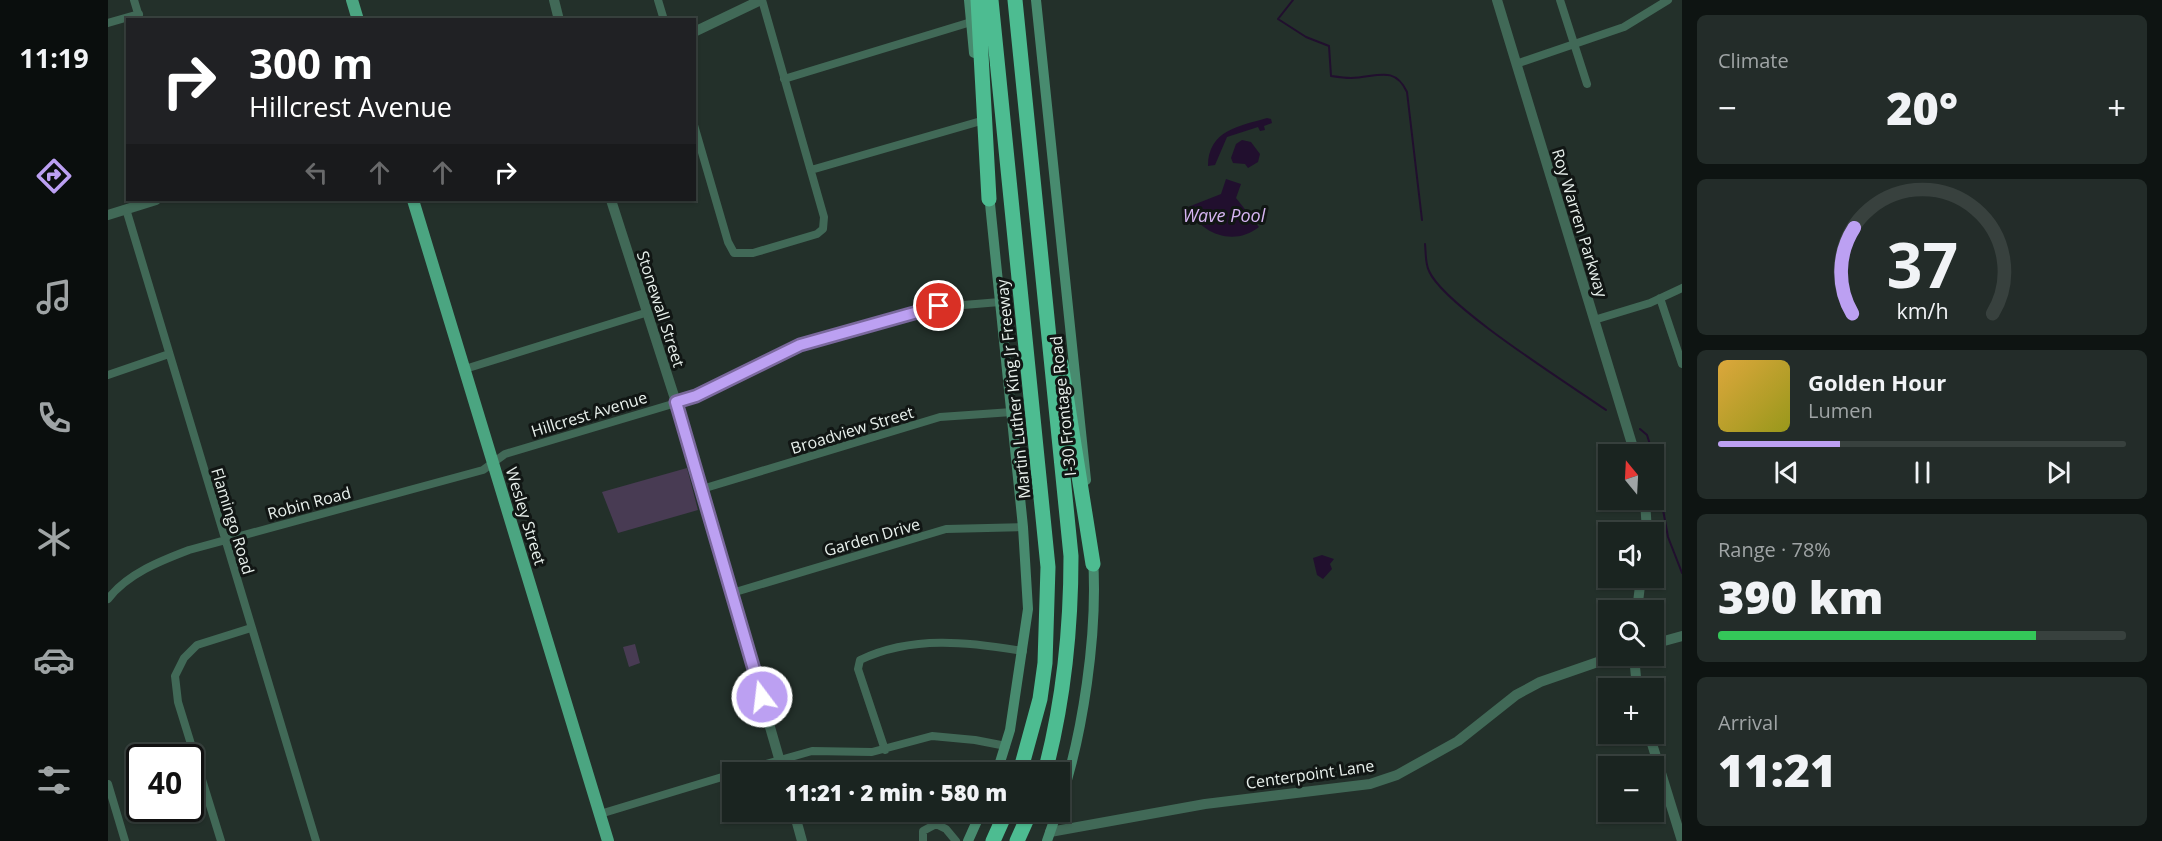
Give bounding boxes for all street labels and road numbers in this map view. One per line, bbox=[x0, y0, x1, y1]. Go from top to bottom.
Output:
street label: Roy Warren Parkway bbox=[1547, 146, 1613, 301]
street label: Stonewall Street bbox=[632, 248, 690, 370]
street label: Martin Luther King Jr Freeway bbox=[990, 277, 1035, 500]
street label: I-30 Frontage Road bbox=[1045, 335, 1081, 477]
street label: Hillcrest Avenue bbox=[528, 386, 650, 442]
street label: Broadview Street bbox=[788, 401, 916, 459]
street label: Wesley Street bbox=[501, 464, 551, 568]
street label: Flamingo Road bbox=[206, 465, 260, 577]
street label: Robin Road bbox=[265, 481, 353, 525]
street label: Garden Drive bbox=[821, 513, 923, 561]
street label: Centerpoint Lane bbox=[1244, 754, 1376, 794]

